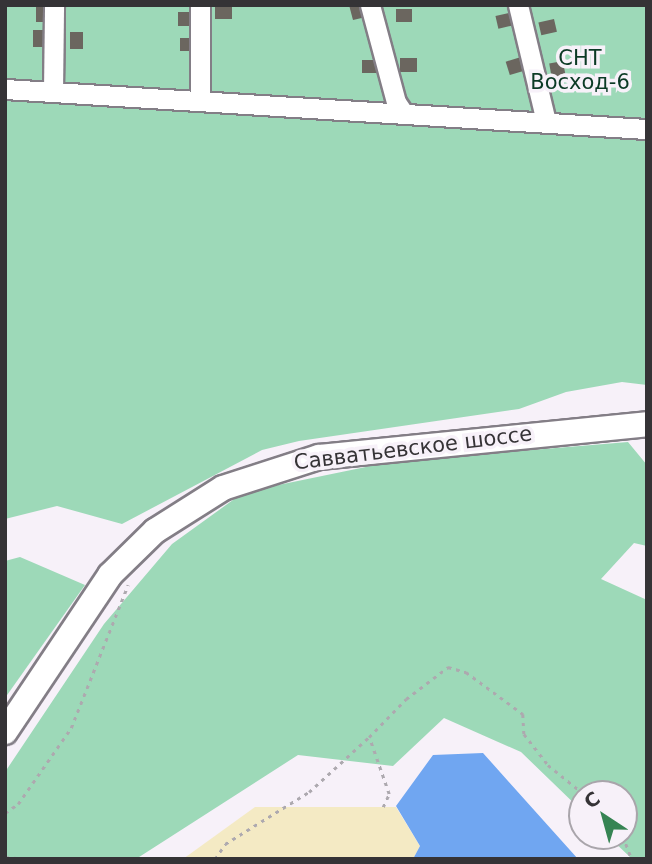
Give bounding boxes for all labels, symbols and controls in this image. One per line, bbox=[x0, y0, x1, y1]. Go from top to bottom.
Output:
park label: СНТ Восход-6 bbox=[530, 45, 630, 95]
street label: Савватьевское шоссе bbox=[292, 421, 534, 475]
north arrow bbox=[568, 780, 638, 850]
text: С bbox=[580, 787, 604, 813]

